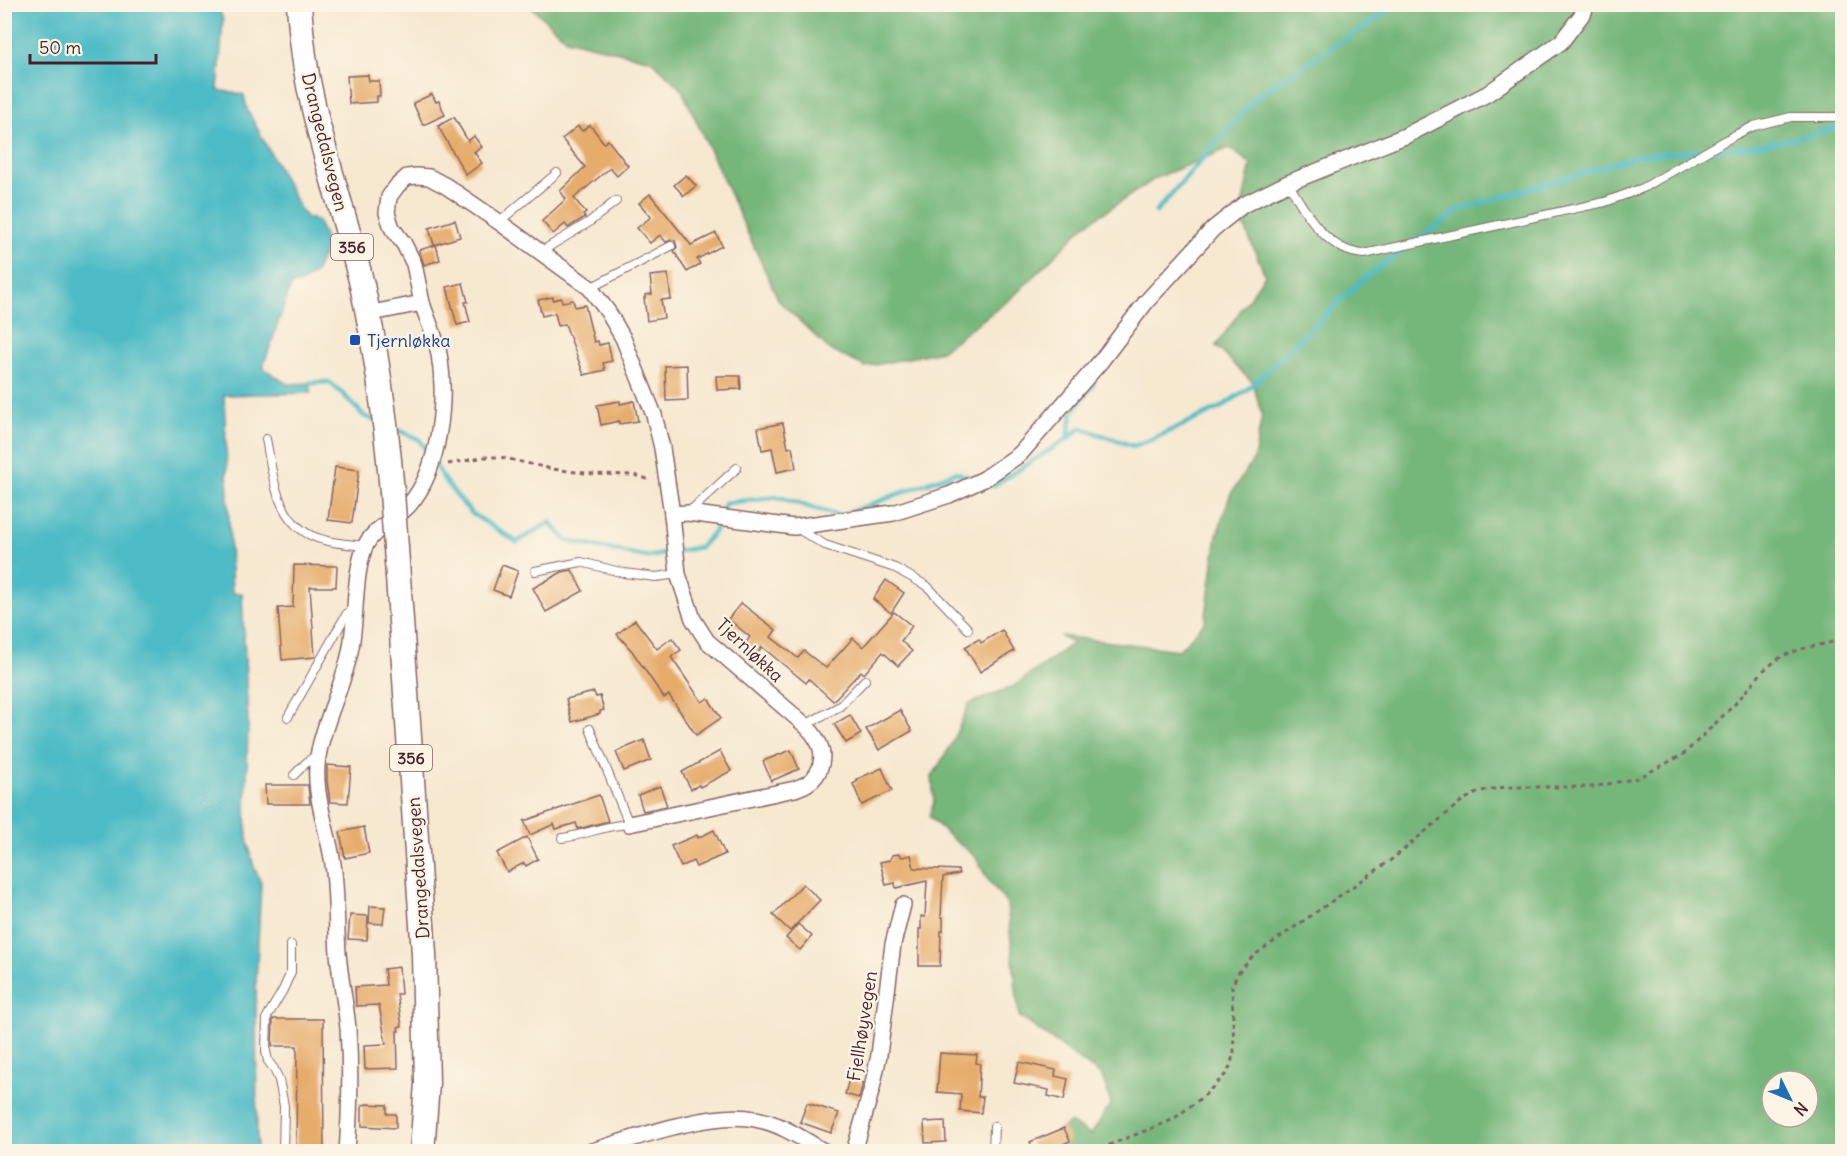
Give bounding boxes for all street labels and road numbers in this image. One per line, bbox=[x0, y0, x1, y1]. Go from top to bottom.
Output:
street label: Drangedalsvegen bbox=[297, 70, 353, 214]
road number: 356 bbox=[331, 234, 373, 260]
street label: Tjernløkka bbox=[712, 613, 788, 687]
road number: 356 bbox=[390, 745, 432, 771]
street label: Drangedalsvegen bbox=[402, 796, 434, 940]
street label: Fjellhøyvegen bbox=[842, 969, 882, 1083]

